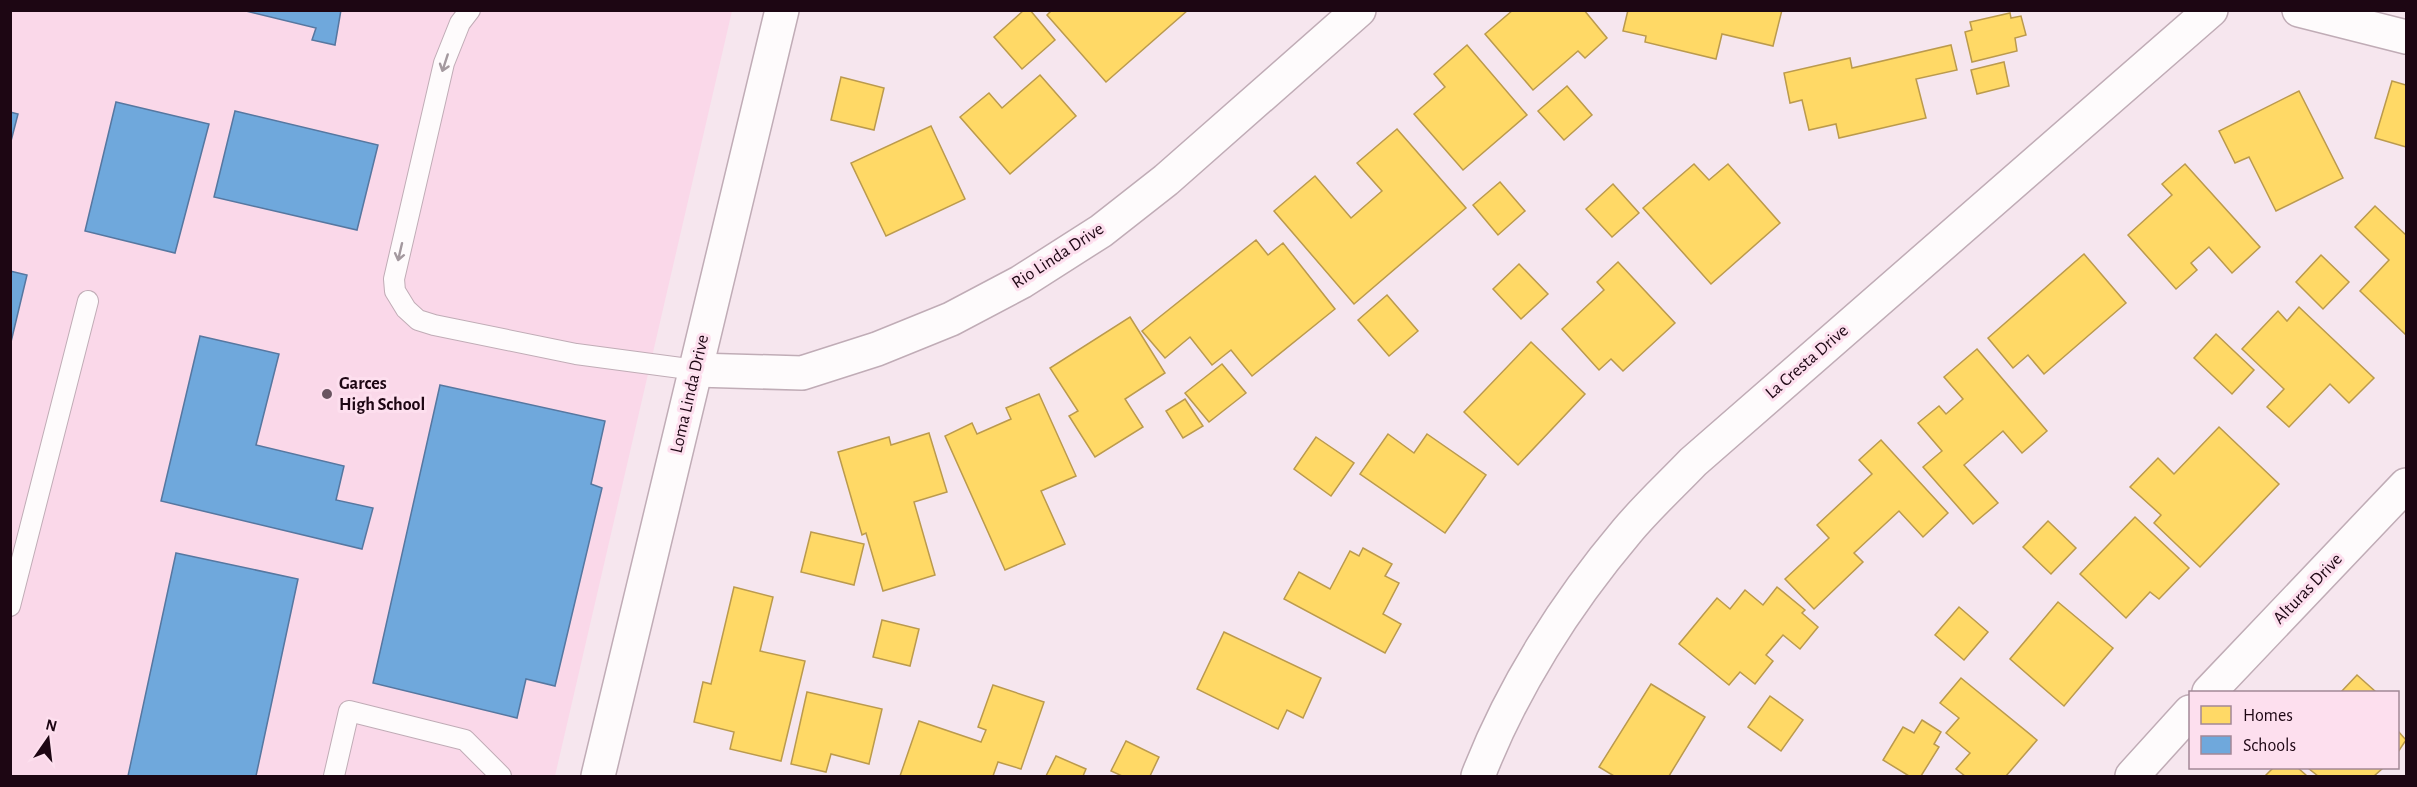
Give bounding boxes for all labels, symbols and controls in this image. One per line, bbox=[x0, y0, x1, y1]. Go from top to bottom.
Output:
one-way arrow bbox=[439, 53, 450, 72]
street label: Rio Linda Drive bbox=[1009, 220, 1107, 292]
one-way arrow bbox=[394, 243, 406, 262]
street label: La Cresta Drive bbox=[1762, 321, 1852, 403]
street label: Loma Linda Drive bbox=[668, 333, 712, 455]
place label: Garces High School bbox=[339, 375, 425, 414]
marker: Garces High School bbox=[320, 387, 334, 401]
street label: Alturas Drive bbox=[2270, 550, 2346, 628]
legend bbox=[2189, 691, 2399, 769]
text: Homes bbox=[2243, 707, 2293, 725]
north arrow bbox=[18, 709, 78, 769]
text: N bbox=[44, 716, 59, 735]
text: Schools bbox=[2243, 737, 2296, 755]

